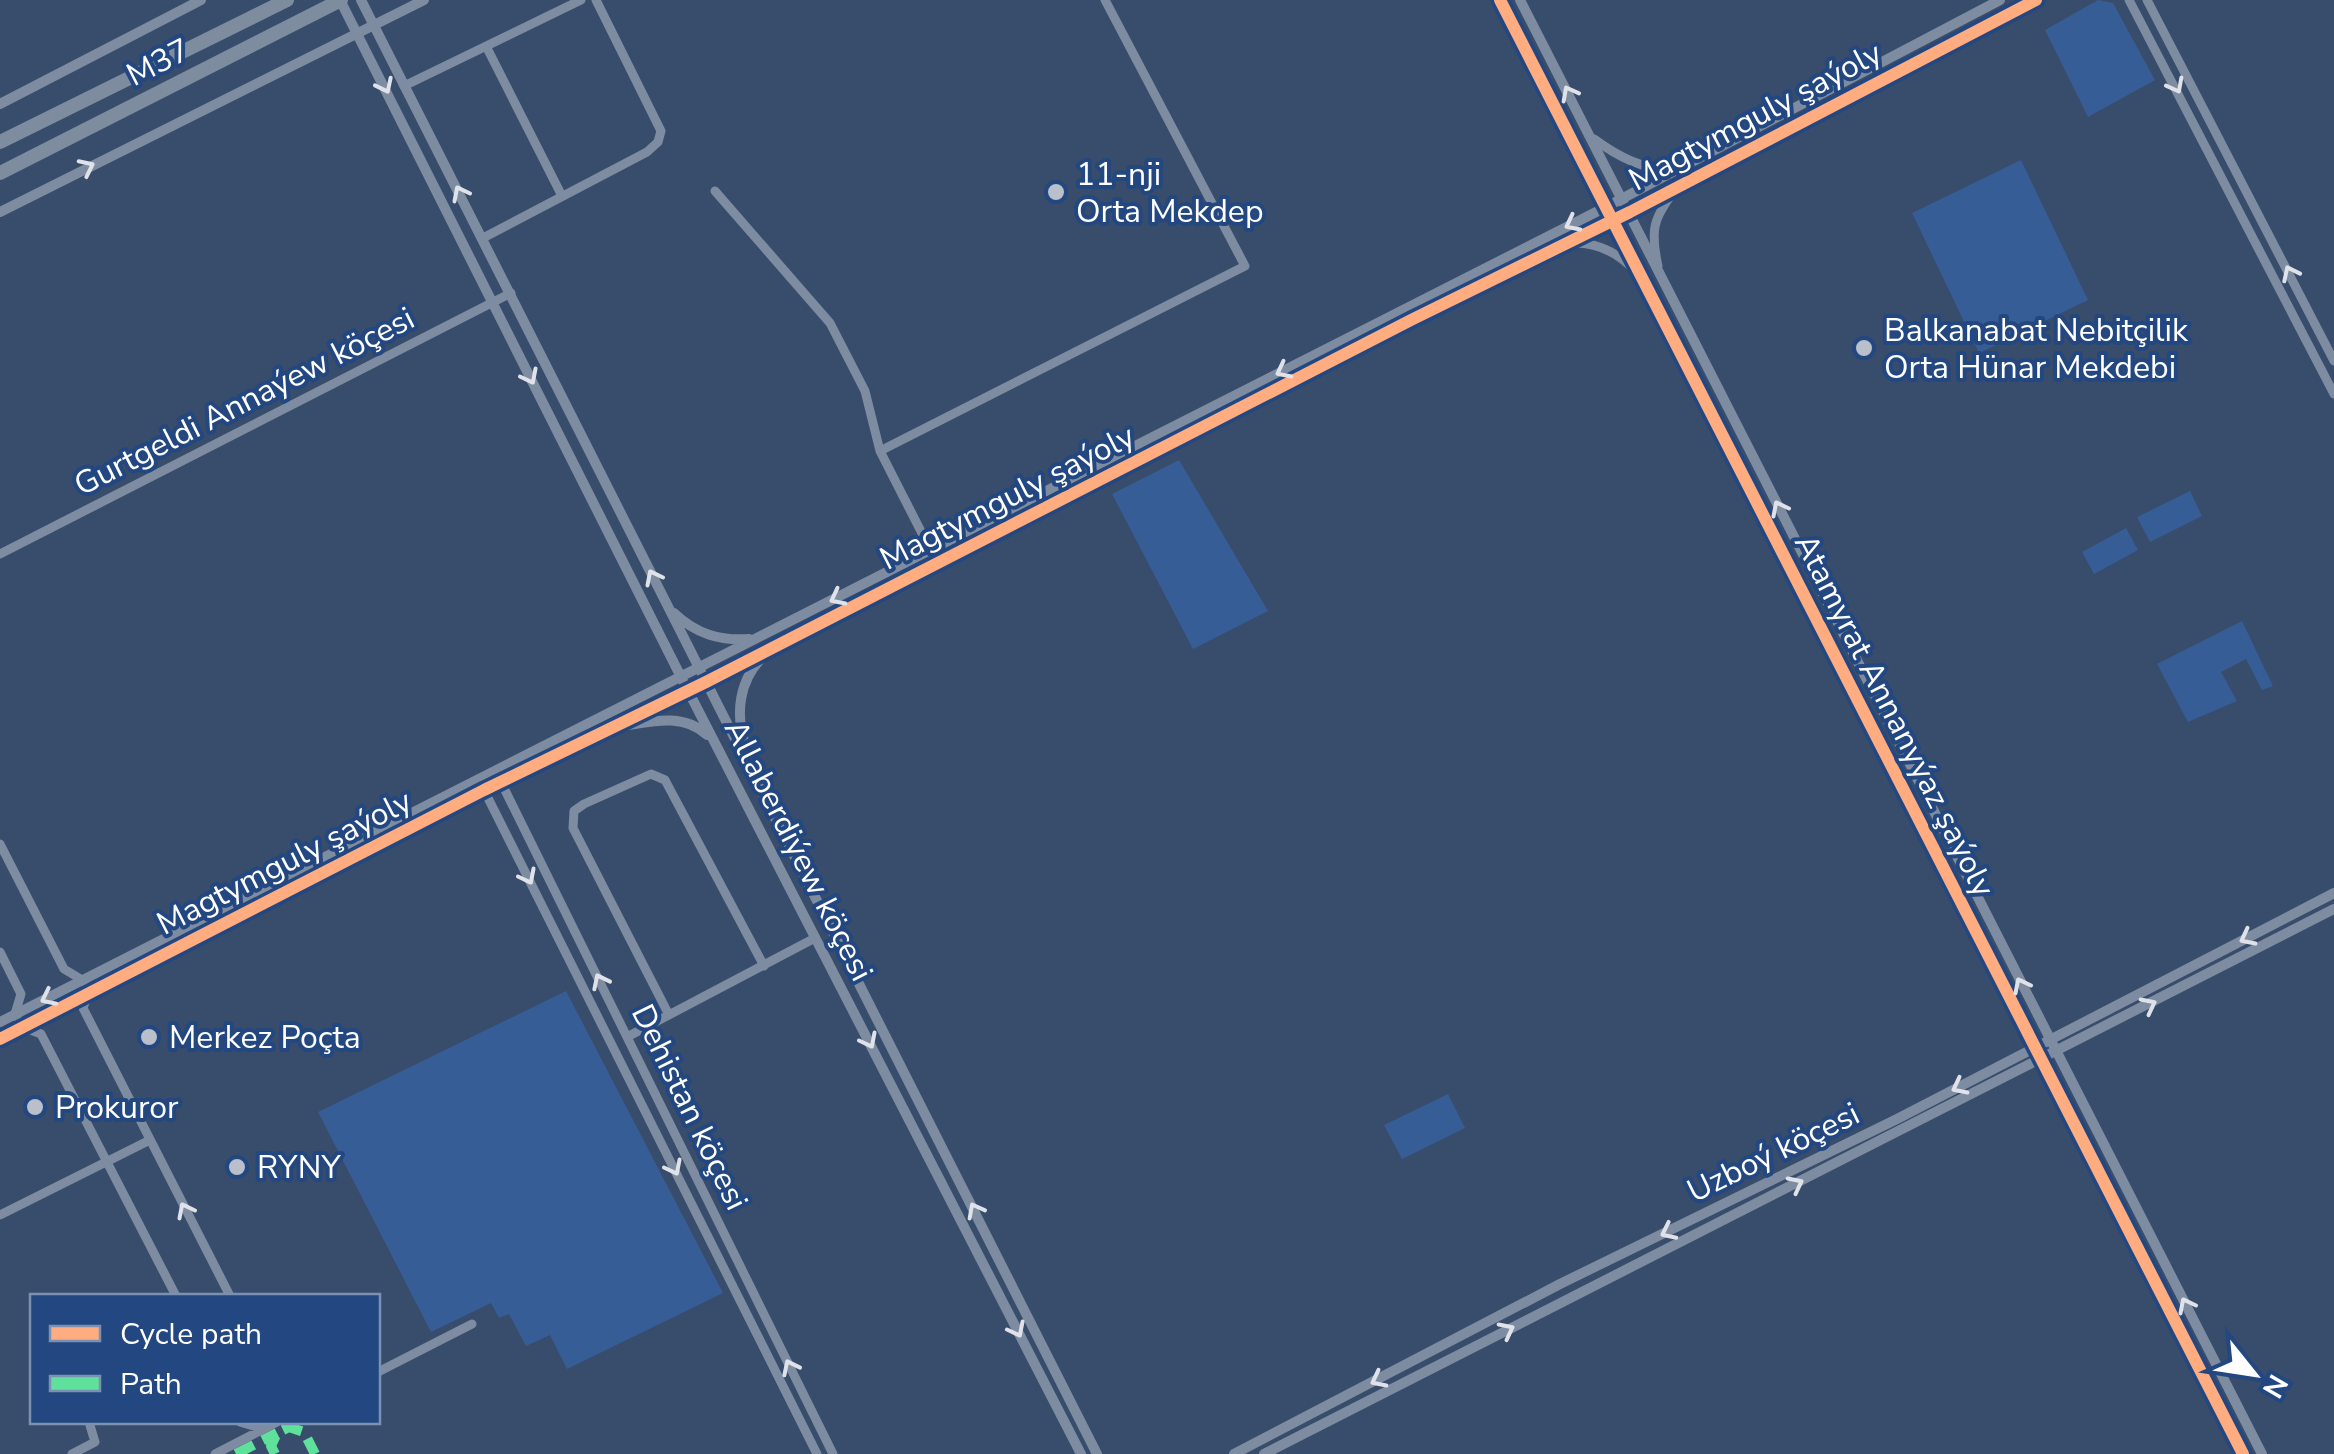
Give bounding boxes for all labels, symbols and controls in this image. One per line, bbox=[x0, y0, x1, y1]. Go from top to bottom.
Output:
street label: M37 bbox=[119, 28, 197, 97]
street label: Magtymguly şaýoly bbox=[1621, 31, 1890, 201]
one-way arrow bbox=[2163, 75, 2183, 93]
one-way arrow bbox=[373, 76, 393, 94]
one-way arrow bbox=[1562, 85, 1581, 103]
place label: 11-nji Orta Mekdep bbox=[1076, 153, 1264, 233]
one-way arrow bbox=[77, 160, 95, 180]
marker: 11-nji Orta Mekdep bbox=[1045, 181, 1067, 203]
one-way arrow bbox=[453, 186, 472, 204]
one-way arrow bbox=[1565, 212, 1583, 231]
one-way arrow bbox=[2283, 266, 2303, 284]
street label: Gurtgeldi Annaýew köçesi bbox=[67, 297, 422, 506]
place label: Balkanabat Nebitçilik Orta Hünar Mekdebi bbox=[1884, 309, 2189, 389]
marker: Balkanabat Nebitçilik Orta Hünar Mekdebi bbox=[1853, 337, 1875, 359]
one-way arrow bbox=[1275, 359, 1293, 379]
one-way arrow bbox=[518, 367, 538, 385]
street label: Magtymguly şaýoly bbox=[872, 414, 1142, 580]
one-way arrow bbox=[1772, 500, 1791, 518]
street label: Atamyrat Annanyýaz şaýoly bbox=[1784, 526, 2005, 905]
one-way arrow bbox=[646, 570, 666, 588]
one-way arrow bbox=[830, 586, 848, 605]
street label: Allaberdiýew köçesi bbox=[714, 712, 883, 988]
street label: Magtymguly şaýoly bbox=[149, 779, 419, 945]
one-way arrow bbox=[516, 867, 536, 885]
one-way arrow bbox=[2240, 926, 2258, 945]
one-way arrow bbox=[592, 973, 612, 991]
one-way arrow bbox=[2014, 977, 2033, 995]
one-way arrow bbox=[40, 986, 58, 1006]
street label: Dehistan köçesi bbox=[621, 997, 758, 1217]
one-way arrow bbox=[2138, 998, 2156, 1017]
place label: Merkez Poçta bbox=[169, 1016, 361, 1059]
marker: Merkez Poçta bbox=[138, 1026, 160, 1048]
one-way arrow bbox=[857, 1030, 876, 1048]
one-way arrow bbox=[1951, 1075, 1969, 1094]
place label: Prokuror bbox=[55, 1086, 179, 1129]
street label: Uzboý köçesi bbox=[1680, 1092, 1867, 1213]
marker: Prokuror bbox=[24, 1096, 46, 1118]
place label: RYNY bbox=[257, 1146, 341, 1189]
marker: RYNY bbox=[226, 1156, 248, 1178]
one-way arrow bbox=[661, 1157, 681, 1175]
one-way arrow bbox=[1786, 1176, 1804, 1196]
one-way arrow bbox=[178, 1202, 197, 1220]
one-way arrow bbox=[968, 1203, 987, 1221]
one-way arrow bbox=[1660, 1220, 1678, 1240]
legend bbox=[30, 1294, 380, 1424]
one-way arrow bbox=[2178, 1297, 2198, 1315]
text: Cycle path bbox=[120, 1314, 262, 1355]
one-way arrow bbox=[1005, 1319, 1024, 1337]
one-way arrow bbox=[1496, 1323, 1514, 1343]
north arrow bbox=[2204, 1324, 2304, 1424]
one-way arrow bbox=[783, 1359, 803, 1377]
text: Path bbox=[120, 1364, 182, 1405]
text: N bbox=[2253, 1367, 2296, 1405]
one-way arrow bbox=[1371, 1368, 1389, 1387]

